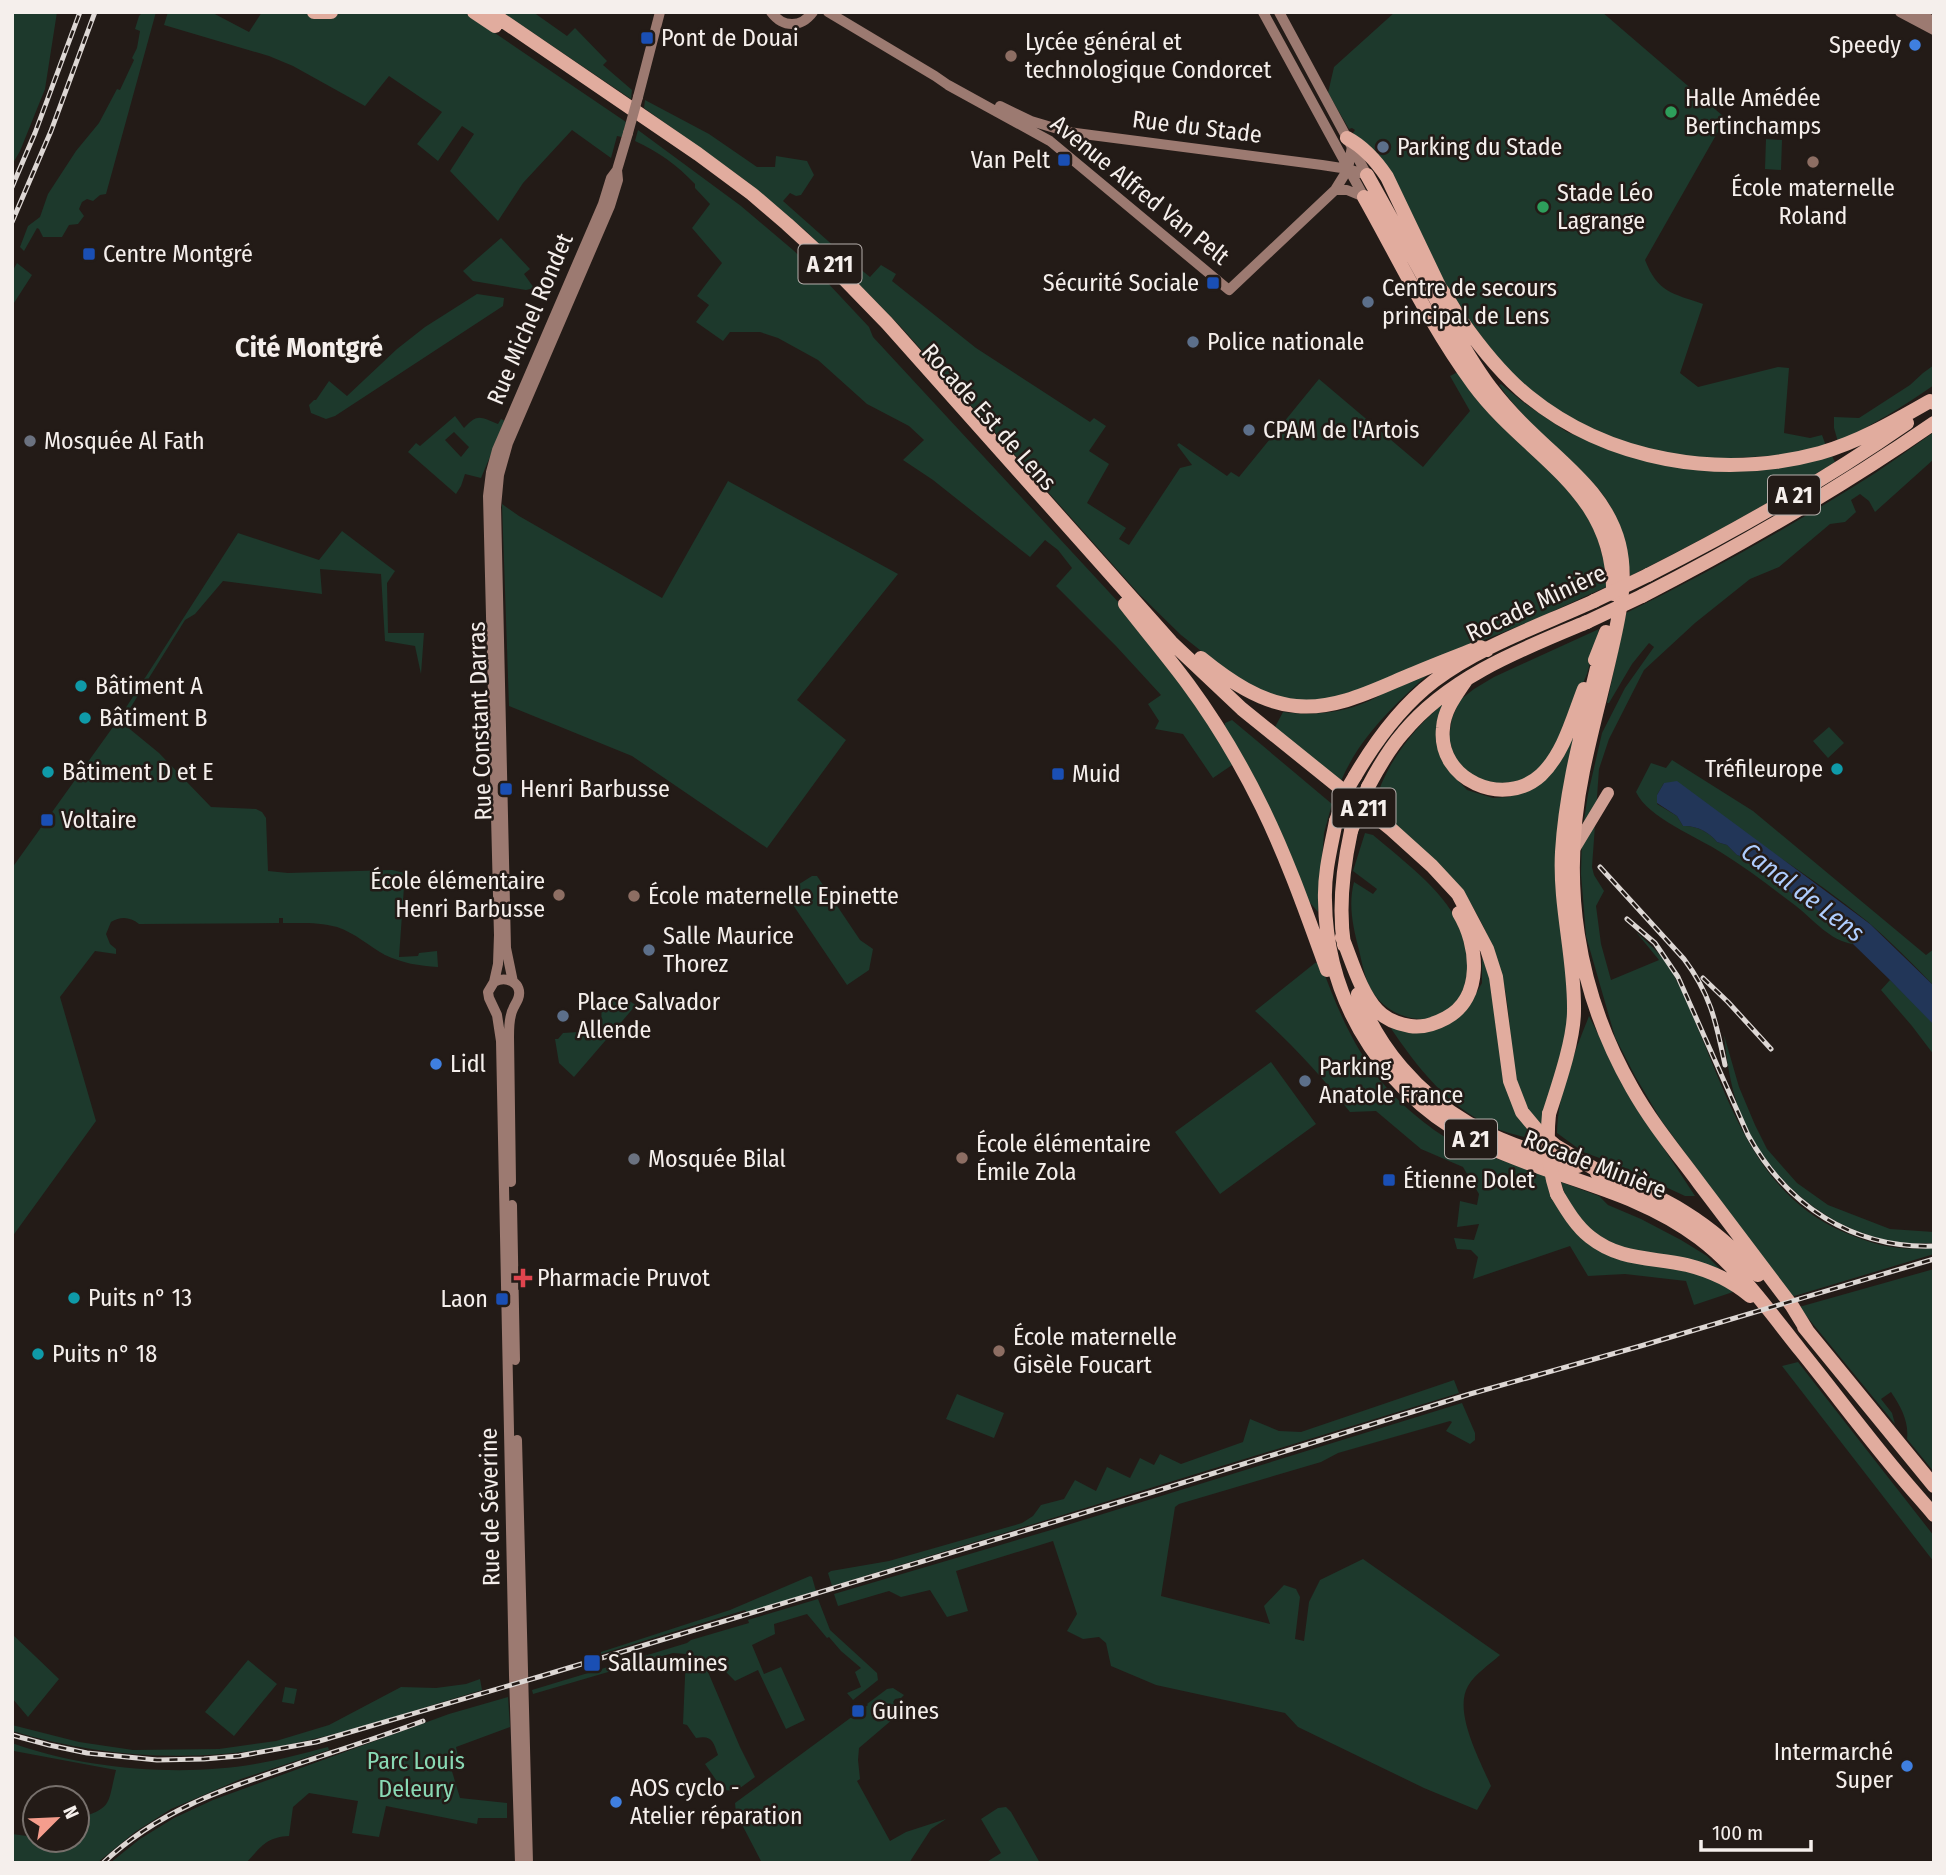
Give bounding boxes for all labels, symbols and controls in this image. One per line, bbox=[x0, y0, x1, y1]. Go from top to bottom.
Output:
place label: Pont de Douai bbox=[661, 24, 799, 52]
place label: Lycée général et technologique Condorcet bbox=[1025, 28, 1271, 84]
marker: Pont de Douai bbox=[639, 30, 655, 46]
place label: Speedy bbox=[1829, 31, 1901, 59]
marker: Speedy bbox=[1907, 37, 1923, 53]
marker: Lycée général et technologique Condorcet bbox=[1003, 48, 1019, 64]
place label: Halle Amédée Bertinchamps bbox=[1685, 84, 1821, 140]
marker: Halle Amédée Bertinchamps bbox=[1663, 104, 1679, 120]
street label: Rue du Stade bbox=[1131, 105, 1263, 149]
street label: Avenue Alfred Van Pelt bbox=[1045, 109, 1235, 271]
place label: Parking du Stade bbox=[1397, 133, 1562, 161]
marker: Parking du Stade bbox=[1375, 139, 1391, 155]
place label: Van Pelt bbox=[971, 146, 1050, 174]
marker: Van Pelt bbox=[1056, 152, 1072, 168]
marker: École maternelle Roland bbox=[1805, 154, 1821, 170]
place label: École maternelle Roland bbox=[1731, 173, 1895, 230]
place label: Stade Léo Lagrange bbox=[1557, 179, 1653, 235]
marker: Stade Léo Lagrange bbox=[1535, 199, 1551, 215]
street label: Rue Michel Rondet bbox=[481, 229, 579, 409]
place label: Centre Montgré bbox=[103, 240, 253, 268]
road number: A 211 bbox=[798, 244, 862, 284]
marker: Centre Montgré bbox=[81, 246, 97, 262]
place label: Sécurité Sociale bbox=[1043, 269, 1199, 297]
place label: Centre de secours principal de Lens bbox=[1382, 274, 1557, 330]
marker: Sécurité Sociale bbox=[1205, 275, 1221, 291]
marker: Centre de secours principal de Lens bbox=[1360, 294, 1376, 310]
place label: Police nationale bbox=[1207, 328, 1364, 356]
district label: Cité Montgré bbox=[235, 331, 383, 364]
marker: Police nationale bbox=[1185, 334, 1201, 350]
street label: Rocade Est de Lens bbox=[916, 338, 1062, 496]
place label: CPAM de l'Artois bbox=[1263, 416, 1420, 444]
marker: CPAM de l'Artois bbox=[1241, 422, 1257, 438]
place label: Mosquée Al Fath bbox=[44, 427, 205, 455]
marker: Mosquée Al Fath bbox=[22, 433, 38, 449]
road number: A 21 bbox=[1768, 475, 1820, 514]
street label: Rocade Minière bbox=[1462, 558, 1610, 648]
street label: Rue Constant Darras bbox=[463, 621, 497, 821]
place label: Bâtiment A bbox=[95, 672, 203, 700]
marker: Bâtiment A bbox=[73, 678, 89, 694]
place label: Bâtiment B bbox=[99, 704, 207, 732]
marker: Bâtiment B bbox=[77, 710, 93, 726]
place label: Tréfileurope bbox=[1705, 755, 1823, 783]
place label: Bâtiment D et E bbox=[62, 758, 213, 786]
place label: Muid bbox=[1072, 760, 1121, 788]
marker: Tréfileurope bbox=[1829, 761, 1845, 777]
marker: Bâtiment D et E bbox=[40, 764, 56, 780]
marker: Muid bbox=[1050, 766, 1066, 782]
place label: Henri Barbusse bbox=[520, 775, 670, 803]
marker: Henri Barbusse bbox=[498, 781, 514, 797]
road number: A 211 bbox=[1332, 788, 1396, 828]
place label: Voltaire bbox=[61, 806, 137, 834]
marker: Voltaire bbox=[39, 812, 55, 828]
water label: Canal de Lens bbox=[1735, 836, 1870, 949]
place label: École élémentaire Henri Barbusse bbox=[370, 866, 545, 923]
place label: École maternelle Epinette bbox=[648, 881, 899, 910]
marker: École élémentaire Henri Barbusse bbox=[551, 887, 567, 903]
marker: École maternelle Epinette bbox=[626, 888, 642, 904]
place label: Salle Maurice Thorez bbox=[663, 922, 794, 978]
marker: Salle Maurice Thorez bbox=[641, 942, 657, 958]
place label: Place Salvador Allende bbox=[577, 988, 721, 1044]
marker: Place Salvador Allende bbox=[555, 1008, 571, 1024]
place label: Lidl bbox=[450, 1050, 486, 1078]
place label: Parking Anatole France bbox=[1319, 1053, 1463, 1109]
marker: Lidl bbox=[428, 1056, 444, 1072]
marker: Parking Anatole France bbox=[1297, 1073, 1313, 1089]
road number: A 21 bbox=[1445, 1120, 1497, 1158]
street label: Rocade Minière bbox=[1520, 1124, 1670, 1204]
place label: École élémentaire Émile Zola bbox=[976, 1129, 1151, 1186]
place label: Mosquée Bilal bbox=[648, 1145, 786, 1173]
marker: École élémentaire Émile Zola bbox=[954, 1150, 970, 1166]
marker: Mosquée Bilal bbox=[626, 1151, 642, 1167]
place label: Étienne Dolet bbox=[1403, 1165, 1535, 1194]
marker: Étienne Dolet bbox=[1381, 1172, 1397, 1188]
place label: Pharmacie Pruvot bbox=[537, 1264, 710, 1292]
marker: Pharmacie Pruvot bbox=[515, 1270, 531, 1286]
place label: Puits n° 13 bbox=[88, 1284, 192, 1312]
place label: Laon bbox=[441, 1285, 488, 1313]
marker: Puits n° 13 bbox=[66, 1290, 82, 1306]
marker: Laon bbox=[494, 1291, 510, 1307]
place label: École maternelle Gisèle Foucart bbox=[1013, 1322, 1177, 1379]
place label: Puits n° 18 bbox=[52, 1340, 157, 1368]
marker: École maternelle Gisèle Foucart bbox=[991, 1343, 1007, 1359]
marker: Puits n° 18 bbox=[30, 1346, 46, 1362]
street label: Rue de Séverine bbox=[475, 1428, 505, 1586]
place label: Sallaumines bbox=[608, 1649, 728, 1677]
marker: Sallaumines bbox=[582, 1653, 602, 1673]
place label: Guines bbox=[872, 1697, 939, 1725]
marker: Guines bbox=[850, 1703, 866, 1719]
place label: Intermarché Super bbox=[1774, 1738, 1894, 1794]
park label: Parc Louis Deleury bbox=[367, 1747, 465, 1803]
marker: Intermarché Super bbox=[1899, 1758, 1915, 1774]
place label: AOS cyclo - Atelier réparation bbox=[630, 1774, 803, 1830]
north arrow bbox=[21, 1784, 91, 1854]
marker: AOS cyclo - Atelier réparation bbox=[608, 1794, 624, 1810]
text: N bbox=[58, 1802, 84, 1822]
scale bar bbox=[1701, 1808, 1811, 1852]
text: 100 m bbox=[1712, 1820, 1763, 1846]

